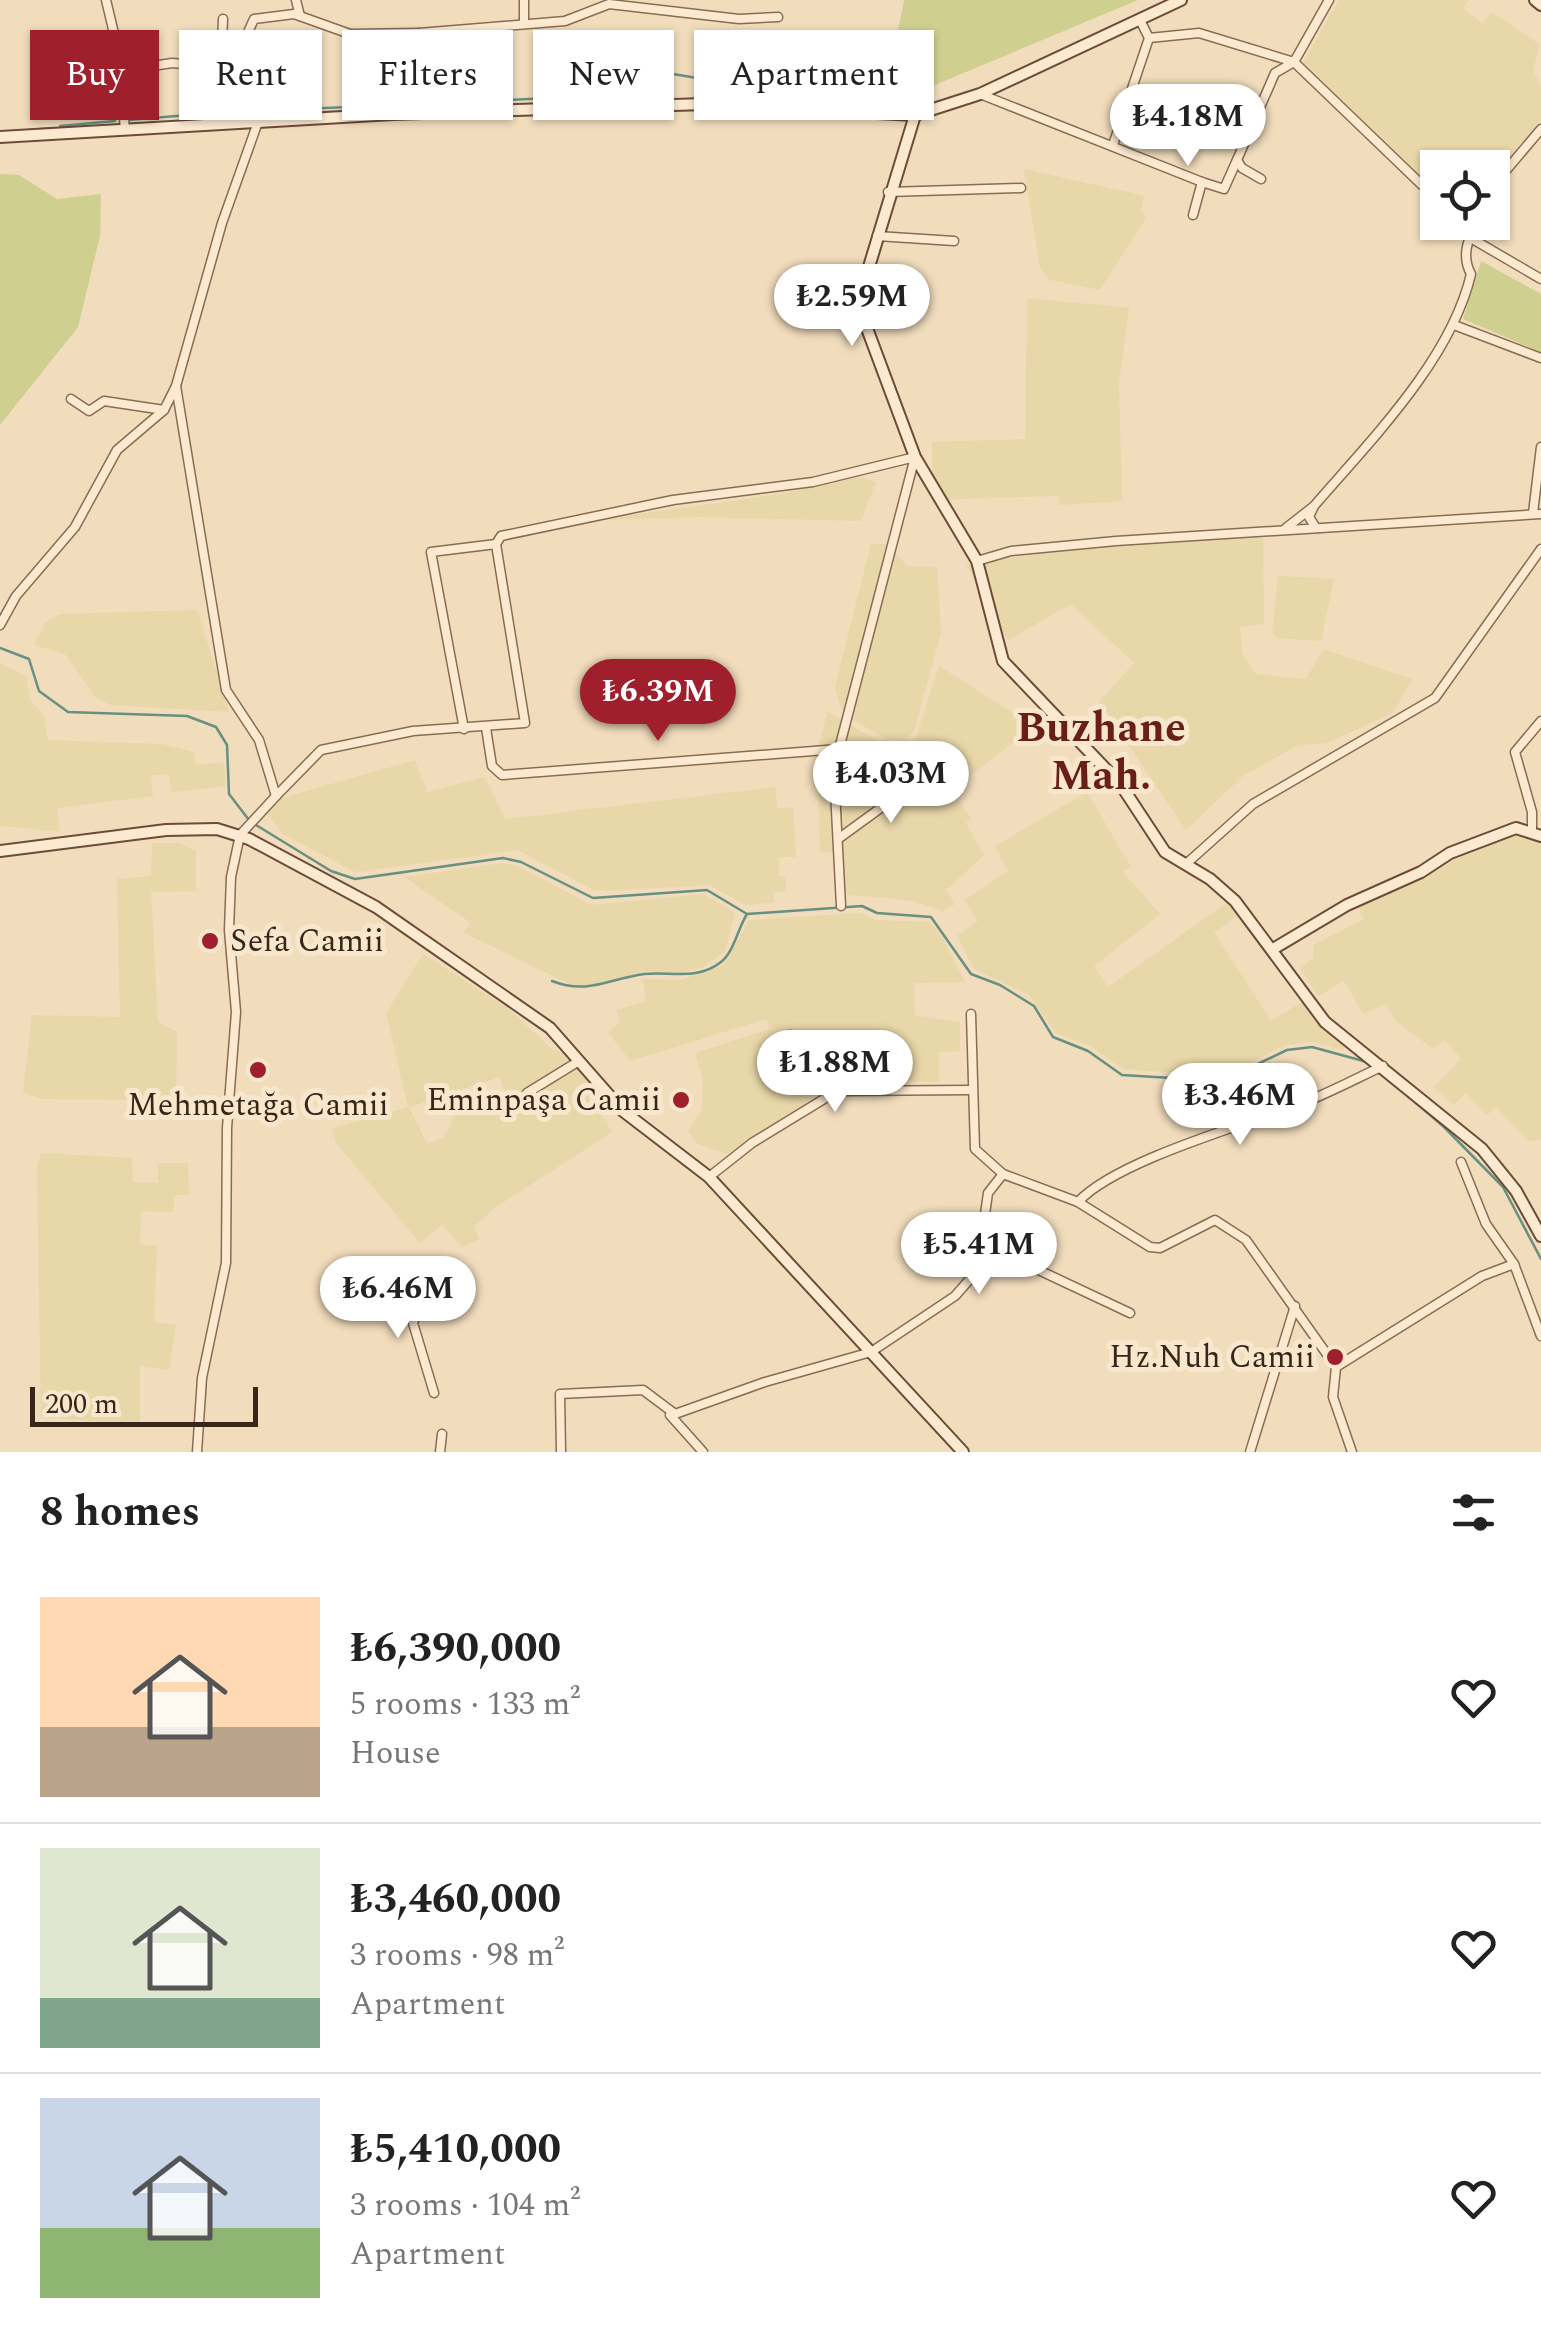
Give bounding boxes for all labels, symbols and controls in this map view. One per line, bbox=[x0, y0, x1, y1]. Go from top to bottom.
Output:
chip: Buy bbox=[30, 30, 159, 120]
chip: Rent bbox=[179, 30, 322, 120]
chip: Filters bbox=[342, 30, 513, 120]
chip: New bbox=[533, 30, 674, 120]
chip: Apartment bbox=[694, 30, 934, 120]
pin: ₺4.18M bbox=[1107, 84, 1269, 169]
text: ₺4.18M bbox=[1132, 92, 1244, 141]
map controls bbox=[1420, 150, 1510, 240]
button: locate bbox=[1420, 150, 1510, 240]
pin: ₺2.59M bbox=[771, 264, 933, 349]
text: ₺2.59M bbox=[796, 272, 908, 321]
pin: ₺6.39M bbox=[577, 659, 739, 744]
text: ₺6.39M bbox=[602, 667, 714, 716]
district label: Buzhane Mah. bbox=[1016, 697, 1186, 808]
pin: ₺4.03M bbox=[810, 741, 972, 826]
text: ₺4.03M bbox=[835, 749, 947, 798]
place label: Sefa Camii bbox=[230, 917, 384, 966]
marker: Sefa Camii bbox=[199, 930, 221, 952]
pin: ₺1.88M bbox=[754, 1030, 916, 1115]
text: ₺1.88M bbox=[779, 1038, 891, 1087]
marker: Mehmetağa Camii bbox=[247, 1059, 269, 1081]
pin: ₺3.46M bbox=[1159, 1063, 1321, 1148]
text: ₺3.46M bbox=[1184, 1071, 1296, 1120]
place label: Eminpaşa Camii bbox=[426, 1076, 661, 1125]
place label: Mehmetağa Camii bbox=[127, 1081, 389, 1130]
marker: Eminpaşa Camii bbox=[670, 1089, 692, 1111]
pin: ₺5.41M bbox=[898, 1212, 1060, 1297]
text: ₺5.41M bbox=[923, 1220, 1035, 1269]
pin: ₺6.46M bbox=[317, 1256, 479, 1341]
text: ₺6.46M bbox=[342, 1264, 454, 1313]
place label: Hz.Nuh Camii bbox=[1109, 1333, 1315, 1382]
marker: Hz.Nuh Camii bbox=[1324, 1346, 1346, 1368]
scale bar bbox=[30, 1382, 258, 1426]
text: 200 m bbox=[45, 1383, 118, 1426]
text: 8 homes bbox=[40, 1481, 200, 1544]
icon: filters bbox=[1446, 1485, 1501, 1540]
text: ₺6,390,000 bbox=[350, 1617, 561, 1680]
icon: home bbox=[120, 1637, 240, 1757]
icon: heart bbox=[1446, 1670, 1501, 1725]
text: 5 rooms · 133 m² bbox=[350, 1680, 580, 1729]
text: House bbox=[350, 1729, 440, 1778]
text: ₺3,460,000 bbox=[350, 1868, 561, 1931]
icon: home bbox=[120, 1888, 240, 2008]
icon: heart bbox=[1446, 1921, 1501, 1976]
text: 3 rooms · 98 m² bbox=[350, 1931, 564, 1980]
text: Apartment bbox=[350, 1980, 505, 2029]
text: ₺5,410,000 bbox=[350, 2118, 561, 2181]
icon: home bbox=[120, 2138, 240, 2258]
icon: heart bbox=[1446, 2171, 1501, 2226]
text: 3 rooms · 104 m² bbox=[350, 2181, 580, 2230]
text: Apartment bbox=[350, 2230, 505, 2279]

